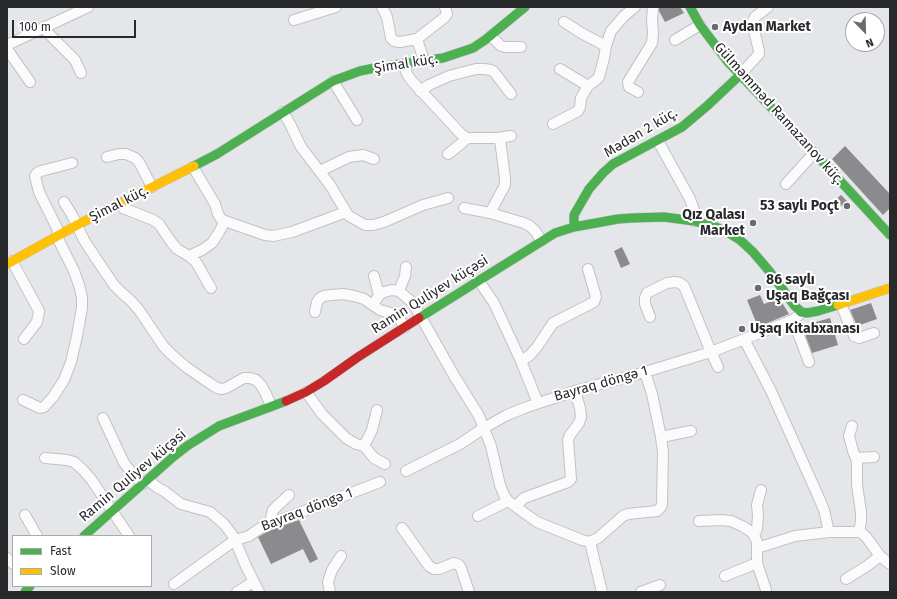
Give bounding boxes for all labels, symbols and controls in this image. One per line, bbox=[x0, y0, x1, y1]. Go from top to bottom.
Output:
scale bar bbox=[14, 12, 138, 38]
north arrow bbox=[845, 12, 885, 52]
place label: Aydan Market bbox=[723, 19, 811, 35]
text: 100 m bbox=[19, 20, 51, 34]
marker: Aydan Market bbox=[710, 22, 720, 32]
text: N bbox=[864, 35, 875, 50]
street label: Gülməmməd Ramazanov küç. bbox=[710, 39, 848, 189]
street label: Şimal küç. bbox=[373, 51, 439, 77]
street label: Mədən 2 küç. bbox=[601, 104, 681, 162]
street label: Şimal küç. bbox=[87, 182, 151, 226]
place label: 53 saylı Poçt bbox=[760, 198, 839, 214]
marker: 53 saylı Poçt bbox=[842, 201, 852, 211]
place label: Qız Qalası Market bbox=[682, 207, 745, 240]
marker: Qız Qalası Market bbox=[748, 218, 758, 228]
street label: Ramin Quliyev küçəsi bbox=[368, 252, 492, 338]
place label: 86 saylı Uşaq Bağçası bbox=[766, 272, 849, 304]
marker: 86 saylı Uşaq Bağçası bbox=[753, 283, 763, 293]
place label: Uşaq Kitabxanası bbox=[750, 321, 860, 337]
marker: Uşaq Kitabxanası bbox=[737, 324, 747, 334]
street label: Bayraq döngə 1 bbox=[552, 363, 650, 405]
street label: Ramin Quliyev küçəsi bbox=[76, 426, 190, 526]
street label: Bayraq döngə 1 bbox=[259, 485, 355, 535]
legend bbox=[12, 535, 152, 587]
text: Fast bbox=[50, 544, 72, 558]
text: Slow bbox=[50, 564, 76, 578]

